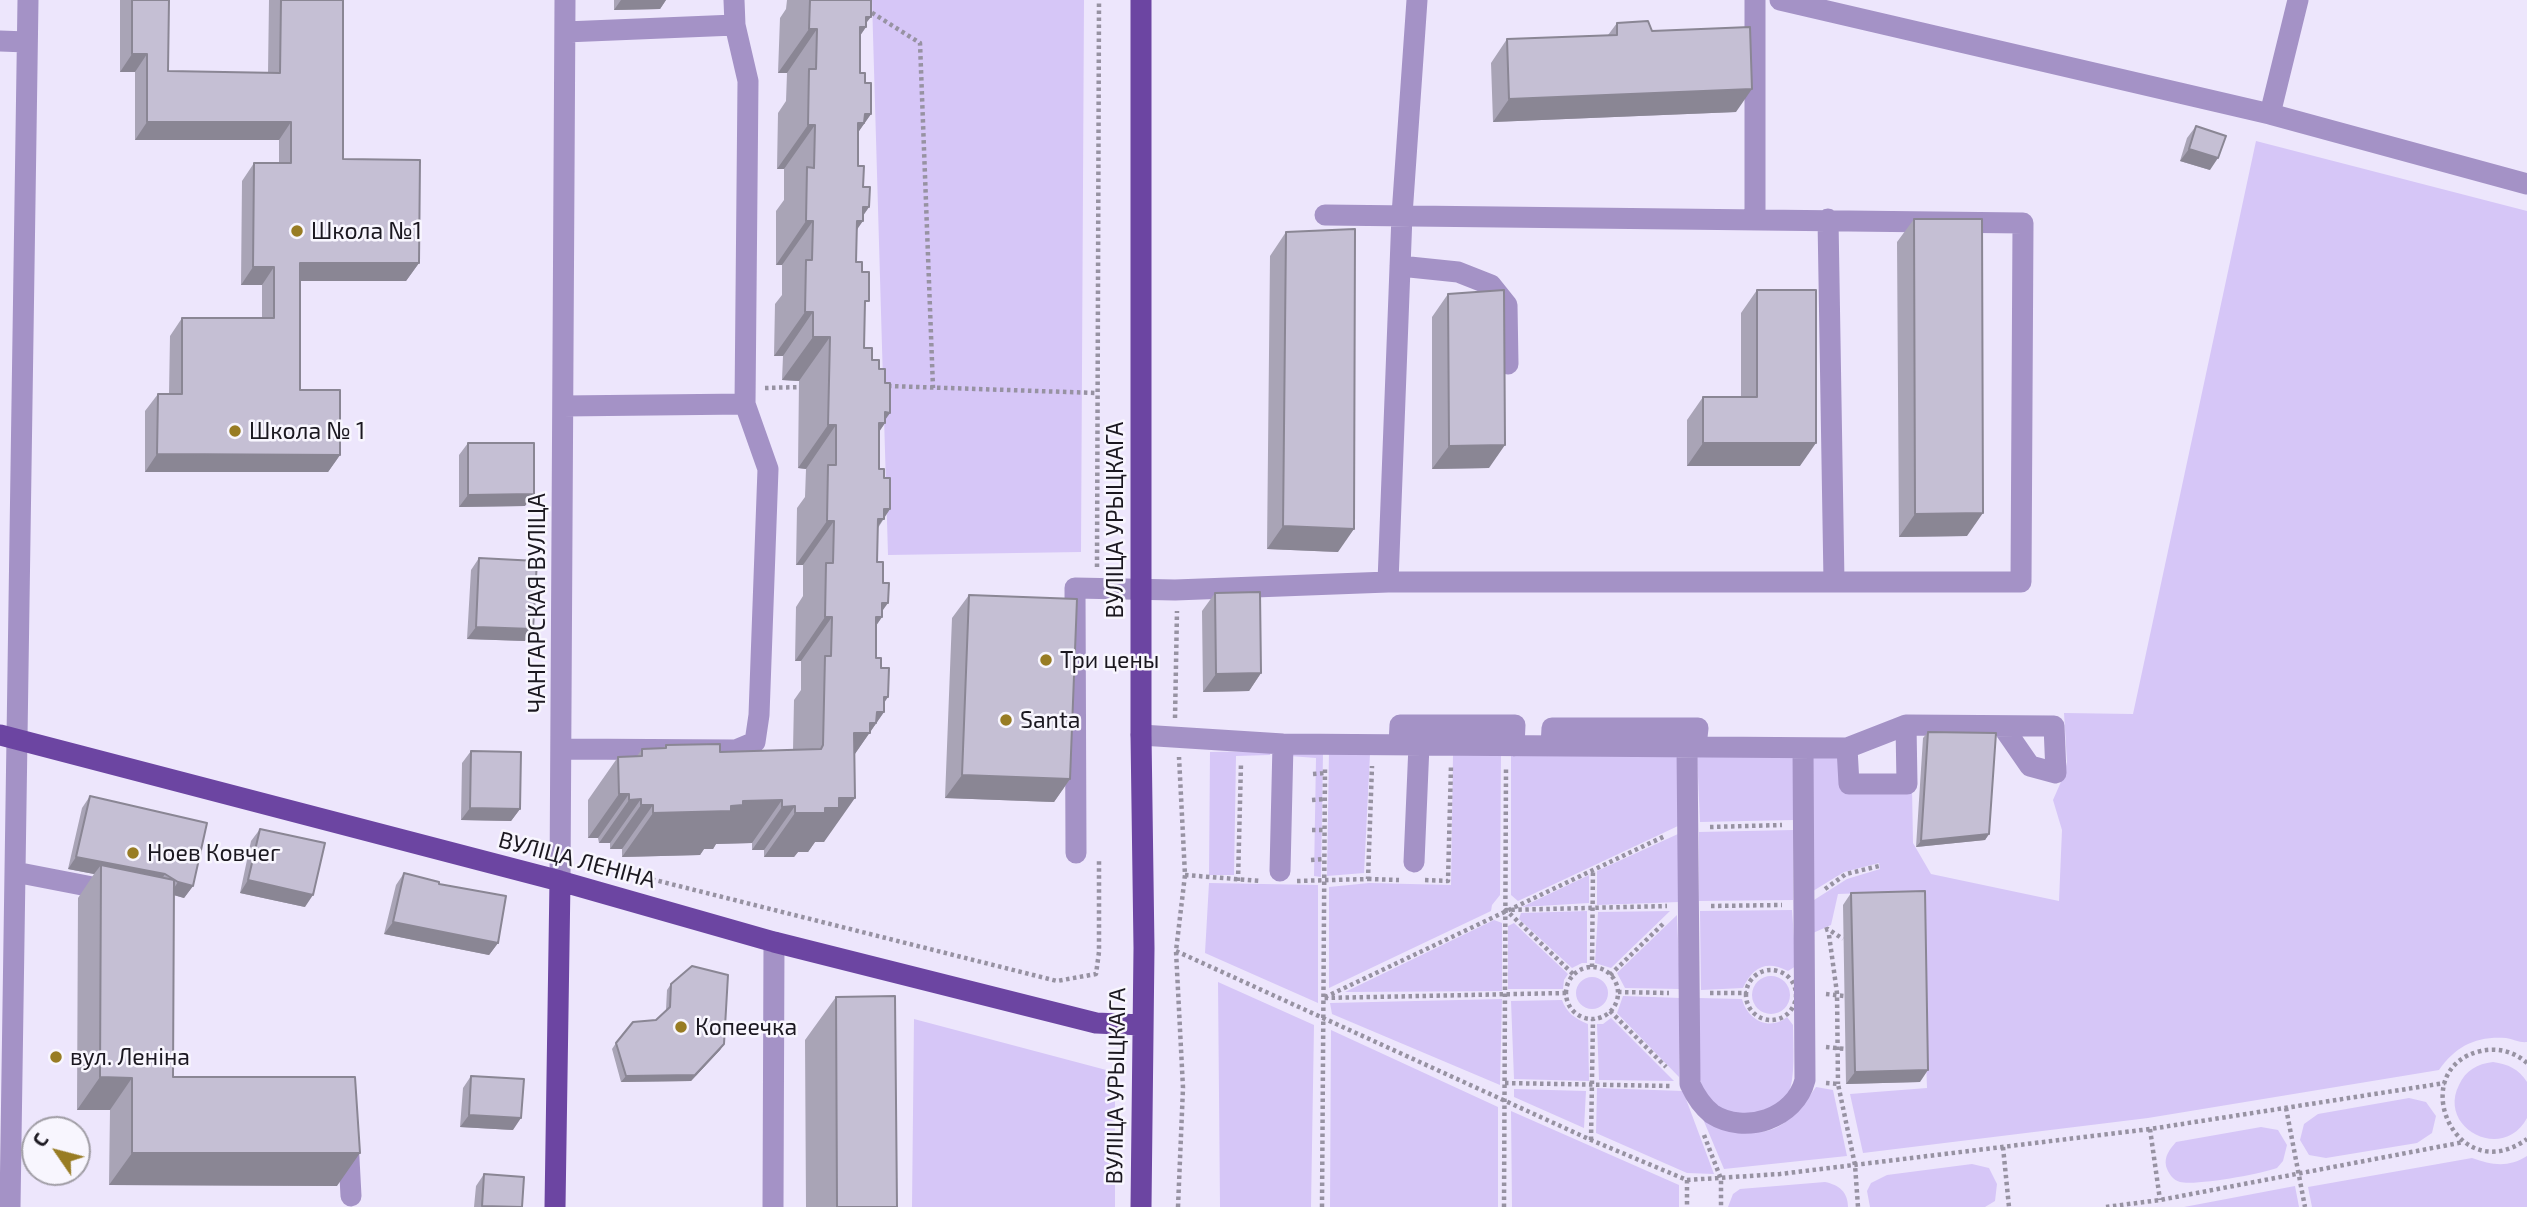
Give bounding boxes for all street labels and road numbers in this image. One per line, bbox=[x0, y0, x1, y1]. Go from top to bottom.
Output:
street label: ВУЛІЦА УРЫЦКАГА bbox=[1101, 422, 1129, 618]
street label: ЧАНГАРСКАЯ ВУЛІЦА bbox=[523, 493, 551, 713]
street label: ВУЛІЦА ЛЕНІНА bbox=[495, 826, 659, 894]
street label: ВУЛІЦА УРЫЦКАГА bbox=[1100, 987, 1132, 1185]

